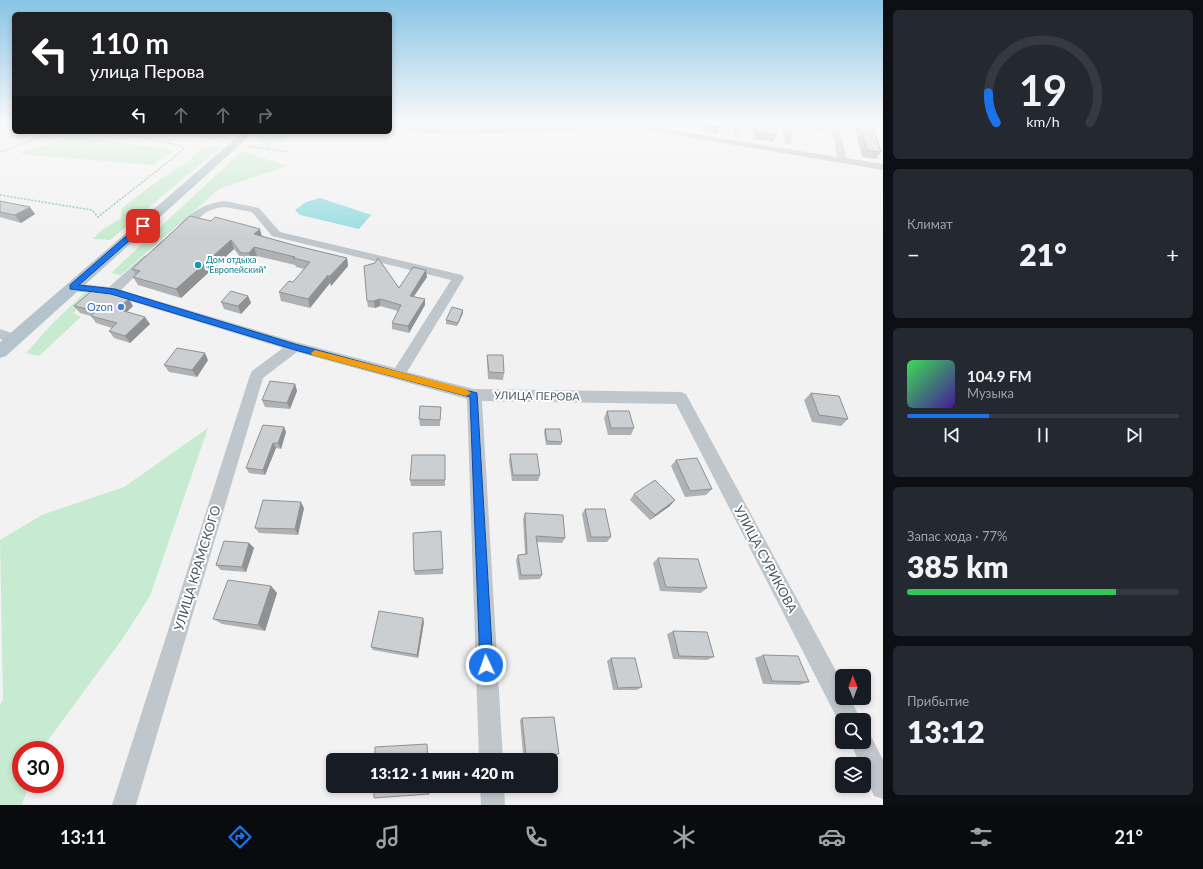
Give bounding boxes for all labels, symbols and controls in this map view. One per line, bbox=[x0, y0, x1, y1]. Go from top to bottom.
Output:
text: 110 m bbox=[90, 26, 169, 60]
icon: left bbox=[24, 28, 76, 80]
text: улица Перова bbox=[90, 60, 204, 82]
text: 19 bbox=[1019, 64, 1067, 114]
icon: left bbox=[128, 104, 150, 126]
icon: ahead bbox=[170, 104, 192, 126]
icon: ahead bbox=[212, 104, 234, 126]
icon: right bbox=[254, 104, 276, 126]
text: km/h bbox=[1026, 112, 1060, 129]
pin bbox=[126, 209, 160, 243]
icon: arrive bbox=[132, 215, 154, 237]
text: Климат bbox=[907, 216, 953, 232]
text: 21° bbox=[1019, 236, 1067, 272]
text: − bbox=[907, 241, 920, 268]
text: + bbox=[1166, 241, 1179, 268]
place label: Дом отдыха "Европейский" bbox=[206, 254, 267, 275]
marker: Дом отдыха "Европейский" bbox=[193, 260, 203, 270]
place label: Ozon bbox=[87, 300, 113, 313]
marker: Ozon bbox=[116, 302, 126, 312]
text: 104.9 FM bbox=[967, 367, 1032, 385]
text: Музыка bbox=[967, 385, 1014, 401]
street label: УЛИЦА ПЕРОВА bbox=[494, 388, 581, 403]
icon: previous bbox=[941, 424, 963, 446]
icon: pause bbox=[1032, 424, 1054, 446]
icon: next bbox=[1123, 424, 1145, 446]
street label: УЛИЦА КРАМСКОГО bbox=[170, 503, 224, 633]
street label: УЛИЦА СУРИКОВА bbox=[731, 503, 801, 616]
text: Запас хода · 77% bbox=[907, 528, 1008, 544]
text: 385 km bbox=[907, 548, 1008, 584]
position arrow bbox=[465, 644, 507, 686]
north arrow bbox=[835, 669, 871, 705]
map controls bbox=[835, 669, 871, 793]
text: Прибытие bbox=[907, 693, 969, 709]
button: search bbox=[835, 713, 871, 749]
text: 13:12 bbox=[907, 713, 985, 749]
speed limit sign: 30 bbox=[12, 741, 64, 793]
button: layers bbox=[835, 757, 871, 793]
text: 13:12 · 1 мин · 420 m bbox=[370, 764, 514, 782]
icon: directions bbox=[226, 823, 254, 851]
icon: music bbox=[374, 823, 402, 851]
icon: phone bbox=[522, 823, 550, 851]
icon: climate bbox=[670, 823, 698, 851]
icon: car bbox=[818, 823, 846, 851]
icon: filters bbox=[967, 823, 995, 851]
text: 13:11 bbox=[60, 826, 106, 848]
text: 21° bbox=[1115, 826, 1143, 848]

